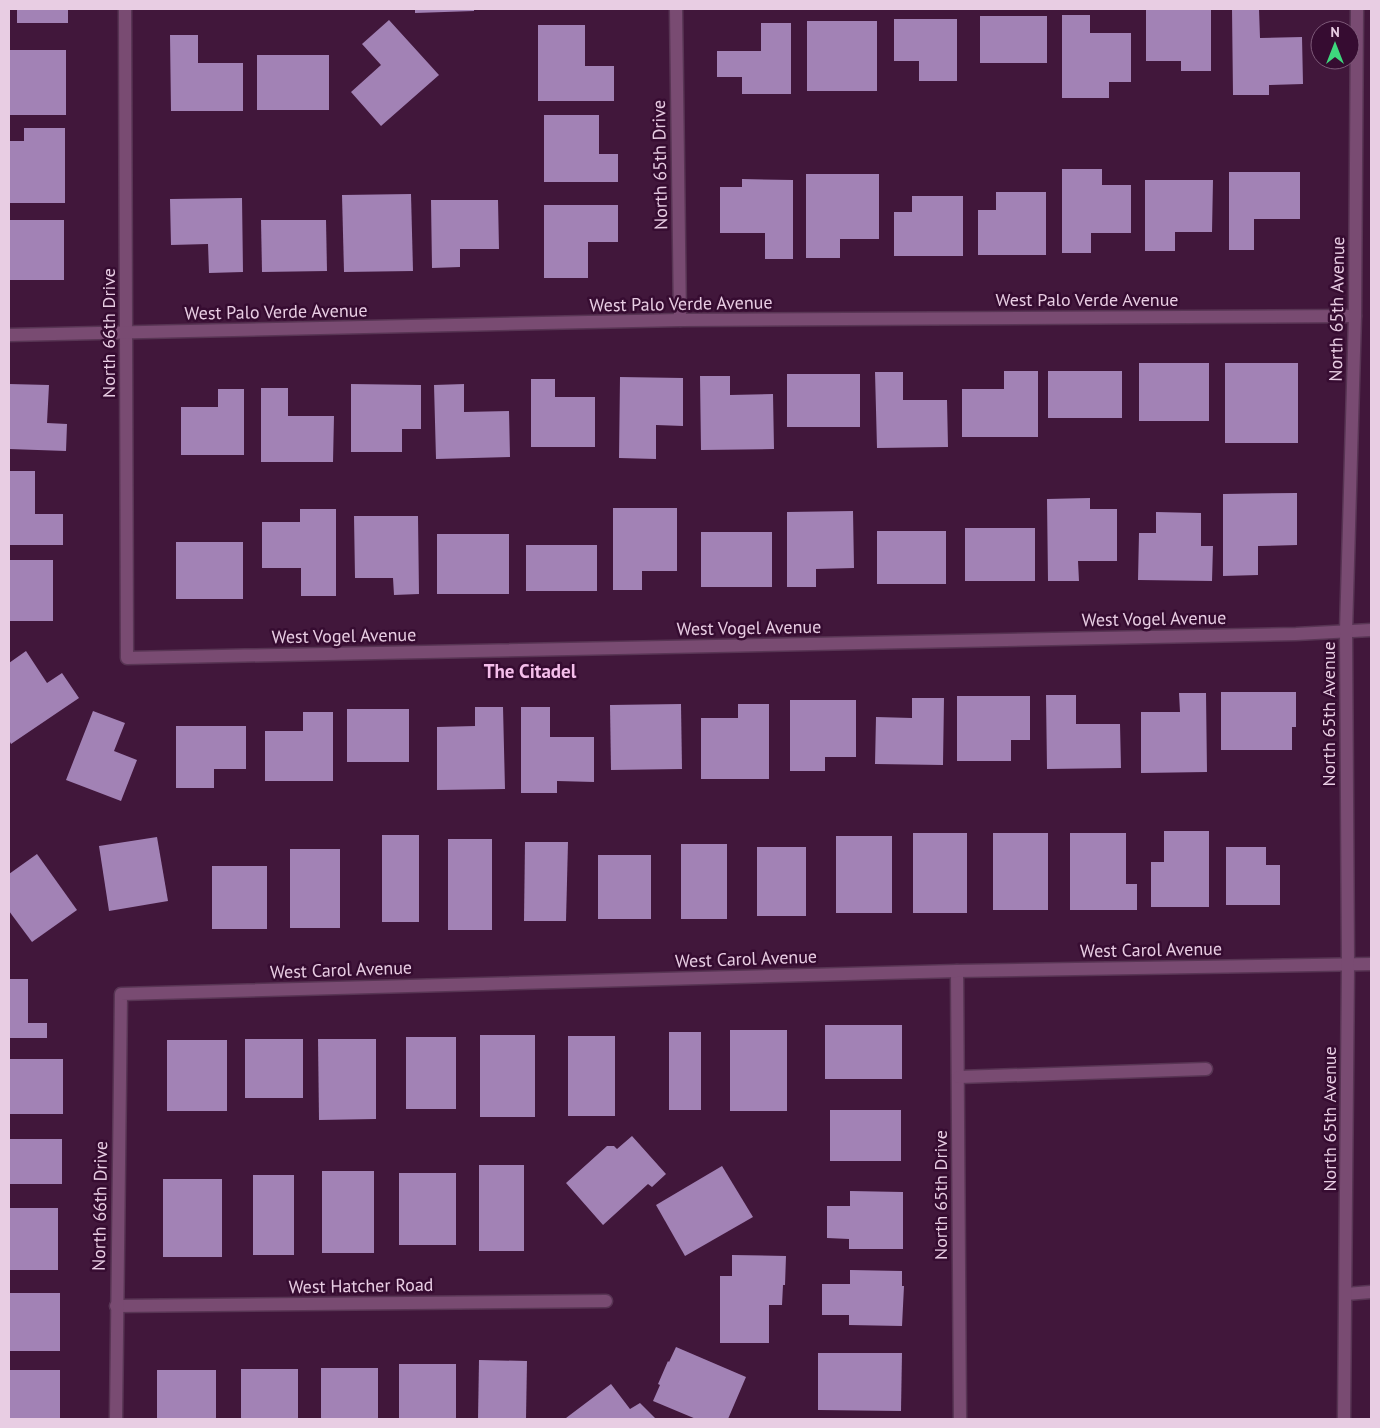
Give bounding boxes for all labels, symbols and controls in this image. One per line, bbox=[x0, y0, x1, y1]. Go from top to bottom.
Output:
north arrow bbox=[1310, 20, 1360, 70]
text: N bbox=[1330, 23, 1340, 41]
street label: North 65th Drive bbox=[647, 100, 672, 230]
street label: North 65th Avenue bbox=[1324, 236, 1349, 382]
street label: North 66th Drive bbox=[97, 268, 120, 398]
street label: West Palo Verde Avenue bbox=[995, 288, 1179, 311]
street label: West Palo Verde Avenue bbox=[589, 290, 773, 317]
street label: West Palo Verde Avenue bbox=[184, 298, 368, 325]
street label: West Vogel Avenue bbox=[1082, 606, 1226, 631]
street label: West Vogel Avenue bbox=[677, 615, 821, 640]
street label: West Vogel Avenue bbox=[272, 623, 416, 648]
street label: North 65th Avenue bbox=[1317, 641, 1340, 787]
district label: The Citadel bbox=[484, 659, 577, 683]
street label: West Carol Avenue bbox=[1080, 937, 1222, 962]
street label: West Carol Avenue bbox=[675, 945, 817, 972]
street label: West Carol Avenue bbox=[270, 956, 412, 983]
street label: North 65th Avenue bbox=[1318, 1046, 1341, 1192]
street label: North 65th Drive bbox=[929, 1130, 952, 1260]
street label: North 66th Drive bbox=[87, 1141, 112, 1271]
street label: West Hatcher Road bbox=[288, 1273, 434, 1298]

